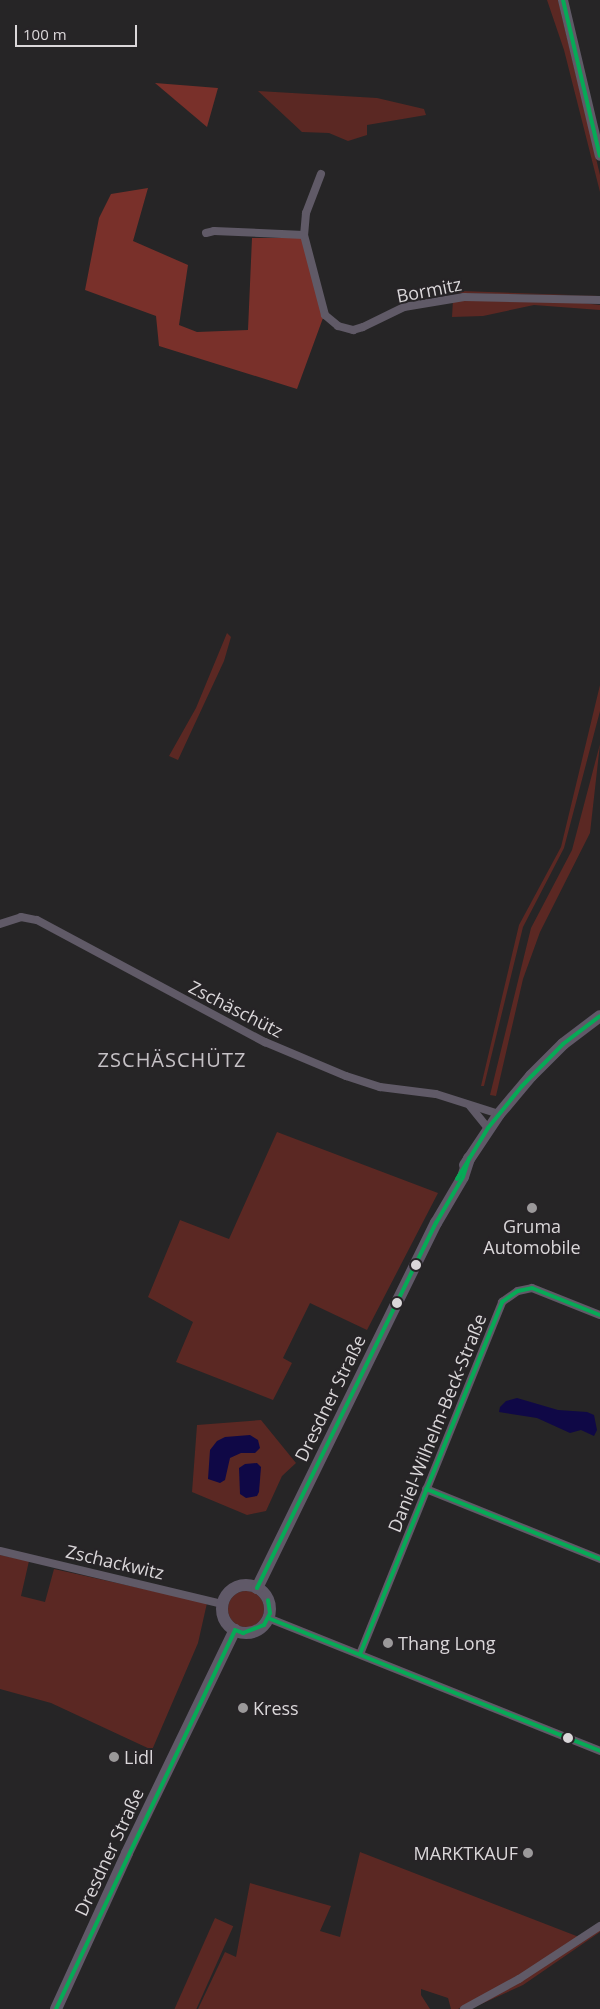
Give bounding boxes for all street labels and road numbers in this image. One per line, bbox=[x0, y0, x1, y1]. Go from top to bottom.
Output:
street label: Bormitz bbox=[395, 273, 463, 307]
street label: Zschäschütz bbox=[185, 976, 287, 1042]
street label: Daniel-Wilhelm-Beck-Straße bbox=[383, 1311, 491, 1535]
street label: Dresdner Straße bbox=[290, 1331, 370, 1465]
street label: Zschackwitz bbox=[64, 1540, 166, 1584]
street label: Dresdner Straße bbox=[70, 1785, 148, 1919]

